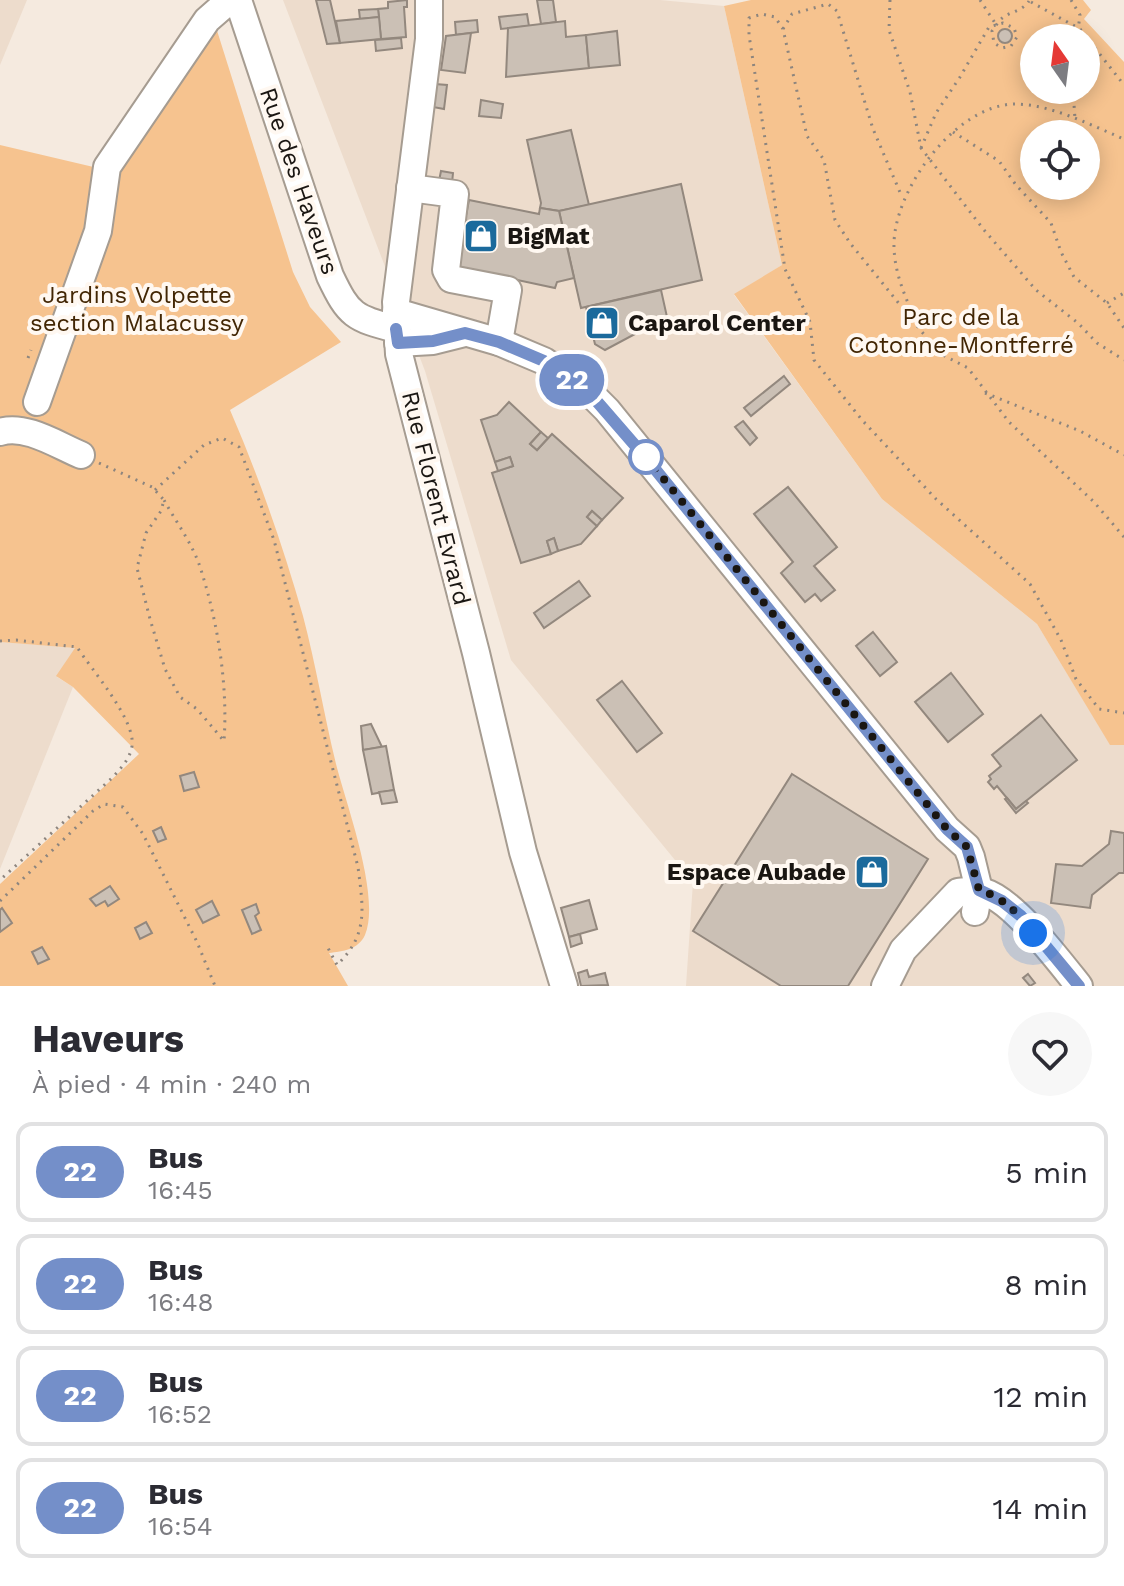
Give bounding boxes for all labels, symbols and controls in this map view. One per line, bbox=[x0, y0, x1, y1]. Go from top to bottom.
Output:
north arrow bbox=[1020, 24, 1100, 104]
map controls bbox=[1020, 24, 1100, 200]
street label: Rue des Haveurs bbox=[254, 84, 344, 278]
button: locate bbox=[1020, 120, 1100, 200]
shop icon: BigMat bbox=[462, 217, 500, 255]
place label: BigMat bbox=[507, 222, 590, 250]
park label: Jardins Volpette section Malacussy bbox=[30, 281, 245, 337]
park label: Parc de la Cotonne-Montferré bbox=[848, 303, 1074, 359]
shop icon: Caparol Center bbox=[583, 304, 621, 342]
place label: Caparol Center bbox=[628, 309, 806, 337]
line badge: 22 bbox=[536, 354, 608, 406]
text: 22 bbox=[555, 363, 589, 396]
street label: Rue Florent Evrard bbox=[396, 388, 476, 608]
unlabelled marker bbox=[629, 440, 663, 474]
shop icon: Espace Aubade bbox=[853, 853, 891, 891]
place label: Espace Aubade bbox=[667, 858, 846, 886]
your location bbox=[1013, 913, 1053, 953]
button: heart bbox=[1008, 1012, 1092, 1096]
text: Haveurs bbox=[32, 1017, 184, 1061]
text: À pied · 4 min · 240 m bbox=[32, 1069, 311, 1099]
text: Bus bbox=[148, 1140, 203, 1175]
text: 22 bbox=[63, 1155, 97, 1188]
text: 5 min bbox=[1005, 1155, 1088, 1190]
text: 16:45 bbox=[148, 1175, 213, 1205]
text: Bus bbox=[148, 1252, 203, 1287]
text: 22 bbox=[63, 1267, 97, 1300]
text: 8 min bbox=[1004, 1267, 1088, 1302]
text: 16:48 bbox=[148, 1287, 214, 1317]
text: Bus bbox=[148, 1364, 203, 1399]
text: 22 bbox=[63, 1379, 97, 1412]
text: 12 min bbox=[993, 1379, 1088, 1414]
text: 16:52 bbox=[148, 1399, 212, 1429]
text: Bus bbox=[148, 1476, 203, 1511]
text: 22 bbox=[63, 1491, 97, 1524]
text: 14 min bbox=[993, 1491, 1088, 1526]
text: 16:54 bbox=[148, 1511, 213, 1541]

